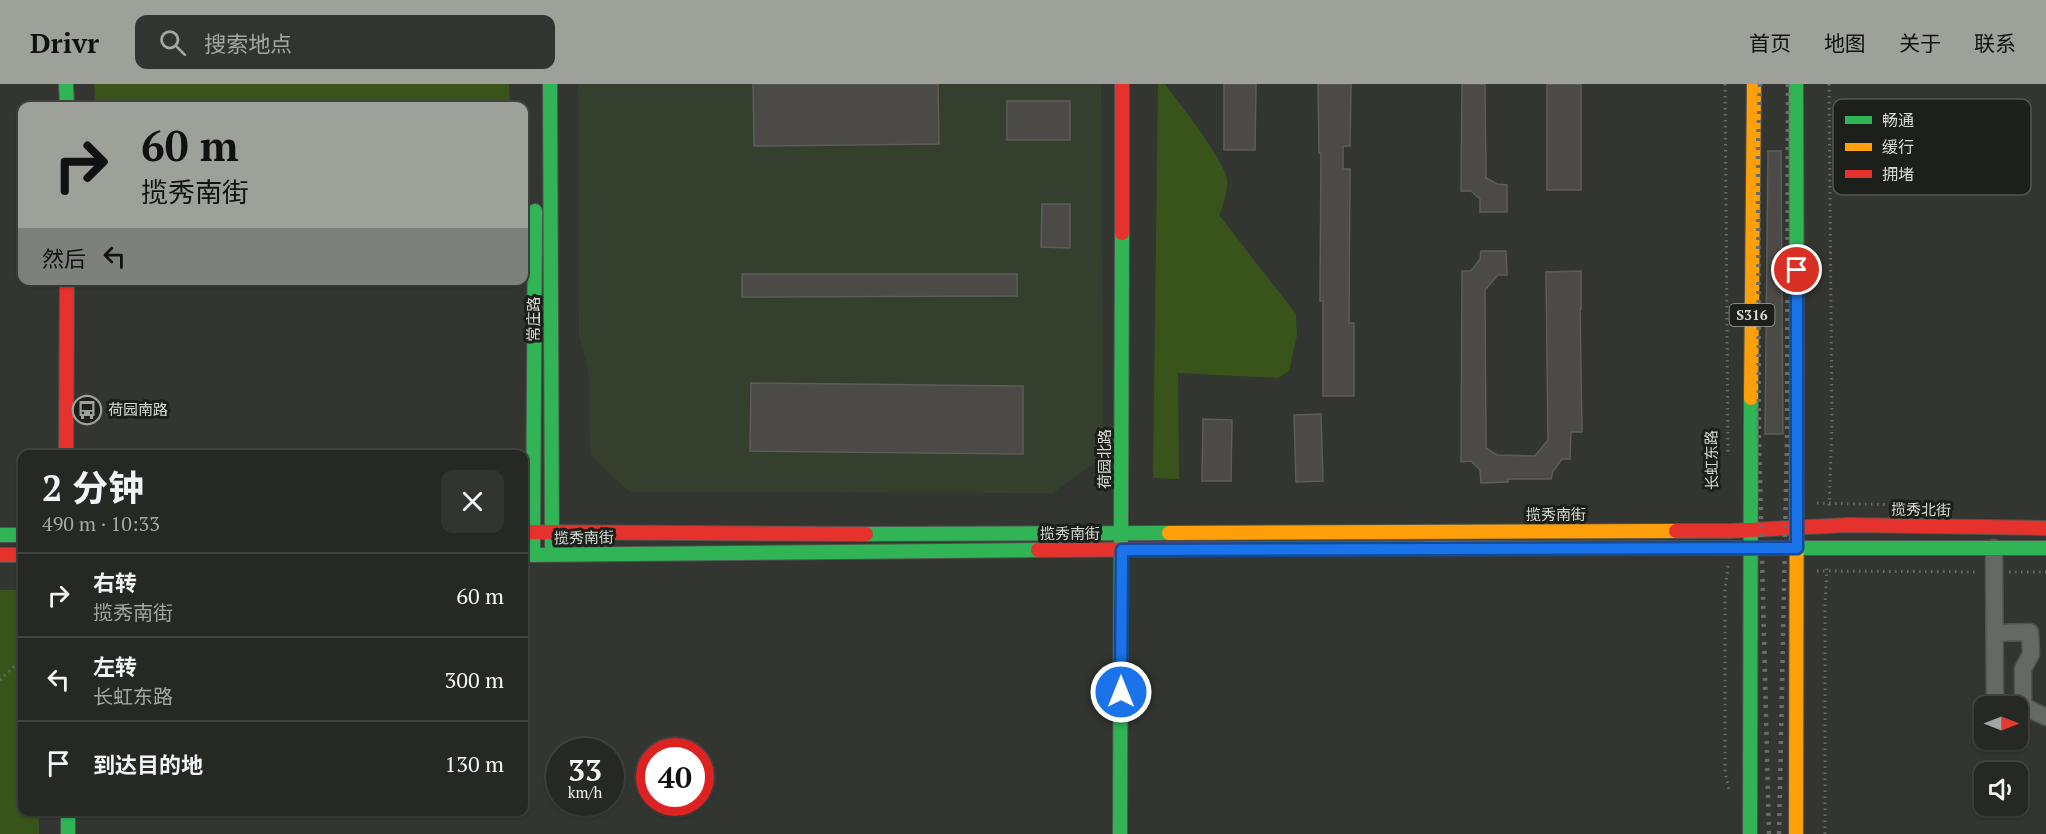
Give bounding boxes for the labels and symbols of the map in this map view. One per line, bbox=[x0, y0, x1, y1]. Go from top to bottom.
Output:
legend bbox=[1833, 99, 2031, 195]
text: 畅通 bbox=[1882, 109, 1914, 131]
text: 缓行 bbox=[1882, 136, 1914, 158]
text: 拥堵 bbox=[1882, 163, 1914, 185]
pin bbox=[1771, 244, 1822, 295]
street label: 常庄路 bbox=[523, 296, 543, 342]
road number: S316 bbox=[1730, 304, 1774, 326]
bus stop icon: 荷园南路 bbox=[71, 394, 103, 426]
place label: 荷园南路 bbox=[108, 399, 168, 419]
street label: 荷园北路 bbox=[1094, 429, 1114, 489]
street label: 长虹东路 bbox=[1700, 430, 1722, 490]
street label: 揽秀北街 bbox=[1891, 498, 1951, 520]
street label: 揽秀南街 bbox=[1526, 504, 1586, 524]
street label: 揽秀南街 bbox=[1040, 523, 1100, 543]
street label: 揽秀南街 bbox=[554, 526, 614, 548]
position arrow bbox=[1089, 660, 1153, 724]
north arrow bbox=[1974, 696, 2028, 750]
speed limit sign: 40 bbox=[636, 738, 714, 816]

